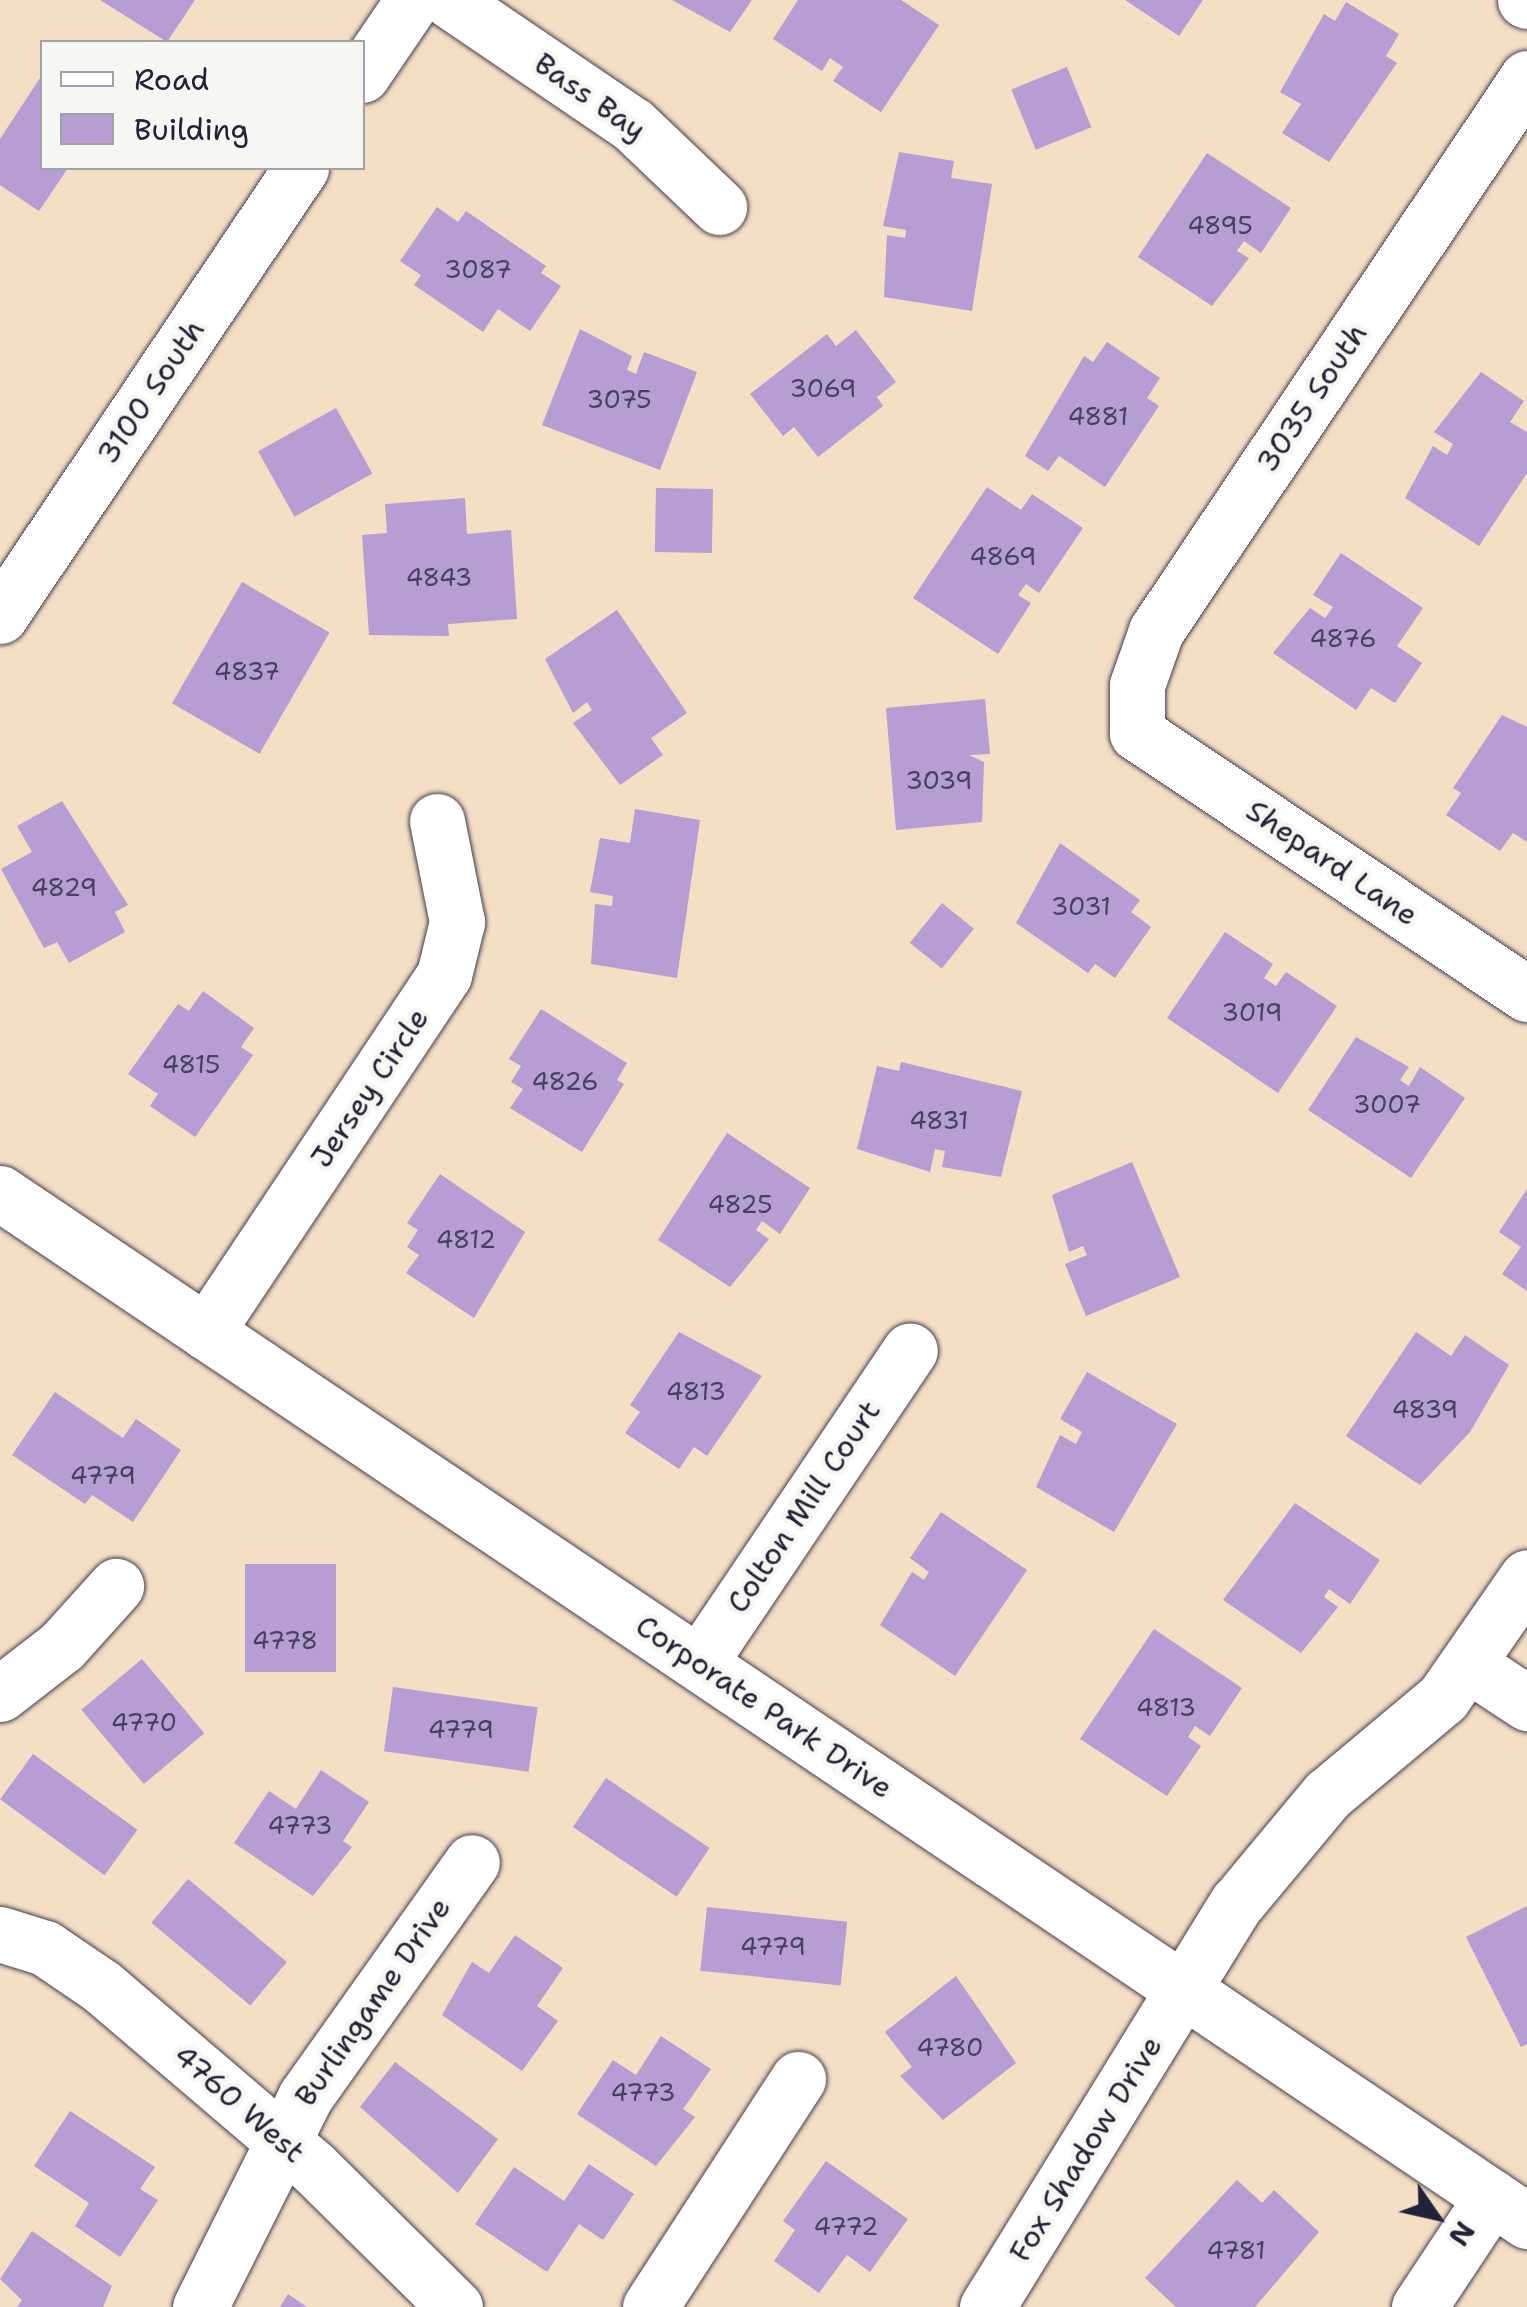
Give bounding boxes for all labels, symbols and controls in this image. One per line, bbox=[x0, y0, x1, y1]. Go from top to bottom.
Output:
legend bbox=[40, 40, 365, 170]
street label: Bass Bay bbox=[527, 46, 653, 148]
text: Road bbox=[134, 59, 209, 100]
text: Building bbox=[134, 109, 249, 150]
house number: 4895 bbox=[1187, 210, 1253, 240]
house number: 3087 bbox=[444, 254, 512, 284]
street label: 3100 South bbox=[90, 313, 212, 471]
street label: 3035 South bbox=[1249, 317, 1375, 479]
house number: 3069 bbox=[789, 373, 857, 403]
house number: 3075 bbox=[586, 384, 652, 414]
house number: 4881 bbox=[1068, 401, 1128, 431]
house number: 4869 bbox=[970, 541, 1036, 571]
house number: 4843 bbox=[406, 562, 472, 592]
house number: 4876 bbox=[1310, 623, 1376, 653]
house number: 4837 bbox=[214, 656, 280, 686]
house number: 3039 bbox=[906, 765, 972, 795]
street label: Shepard Lane bbox=[1239, 792, 1425, 934]
house number: 4829 bbox=[31, 872, 97, 902]
house number: 3031 bbox=[1051, 891, 1111, 921]
house number: 3019 bbox=[1222, 997, 1282, 1027]
street label: Jersey Circle bbox=[303, 1001, 437, 1175]
house number: 4815 bbox=[162, 1049, 220, 1079]
house number: 4826 bbox=[532, 1066, 598, 1096]
house number: 3007 bbox=[1353, 1089, 1421, 1119]
house number: 4831 bbox=[909, 1105, 969, 1135]
house number: 4825 bbox=[707, 1189, 773, 1219]
house number: 4812 bbox=[436, 1224, 496, 1254]
house number: 4813 bbox=[666, 1376, 726, 1406]
street label: Colton Mill Court bbox=[720, 1394, 888, 1620]
house number: 4839 bbox=[1392, 1394, 1458, 1424]
house number: 4779 bbox=[70, 1460, 136, 1490]
street label: Corporate Park Drive bbox=[629, 1608, 899, 1806]
house number: 4778 bbox=[252, 1625, 318, 1655]
house number: 4813 bbox=[1136, 1692, 1196, 1722]
house number: 4770 bbox=[111, 1707, 177, 1737]
house number: 4779 bbox=[428, 1714, 494, 1744]
house number: 4773 bbox=[267, 1810, 333, 1840]
street label: Burlingame Drive bbox=[288, 1891, 458, 2113]
house number: 4779 bbox=[740, 1931, 806, 1961]
street label: Fox Shadow Drive bbox=[1002, 2030, 1170, 2268]
house number: 4780 bbox=[917, 2032, 983, 2062]
street label: 4760 West bbox=[166, 2037, 312, 2171]
house number: 4773 bbox=[610, 2077, 676, 2107]
north arrow bbox=[1387, 2167, 1487, 2267]
house number: 4772 bbox=[814, 2211, 878, 2241]
text: N bbox=[1440, 2214, 1484, 2254]
house number: 4781 bbox=[1206, 2235, 1266, 2265]

